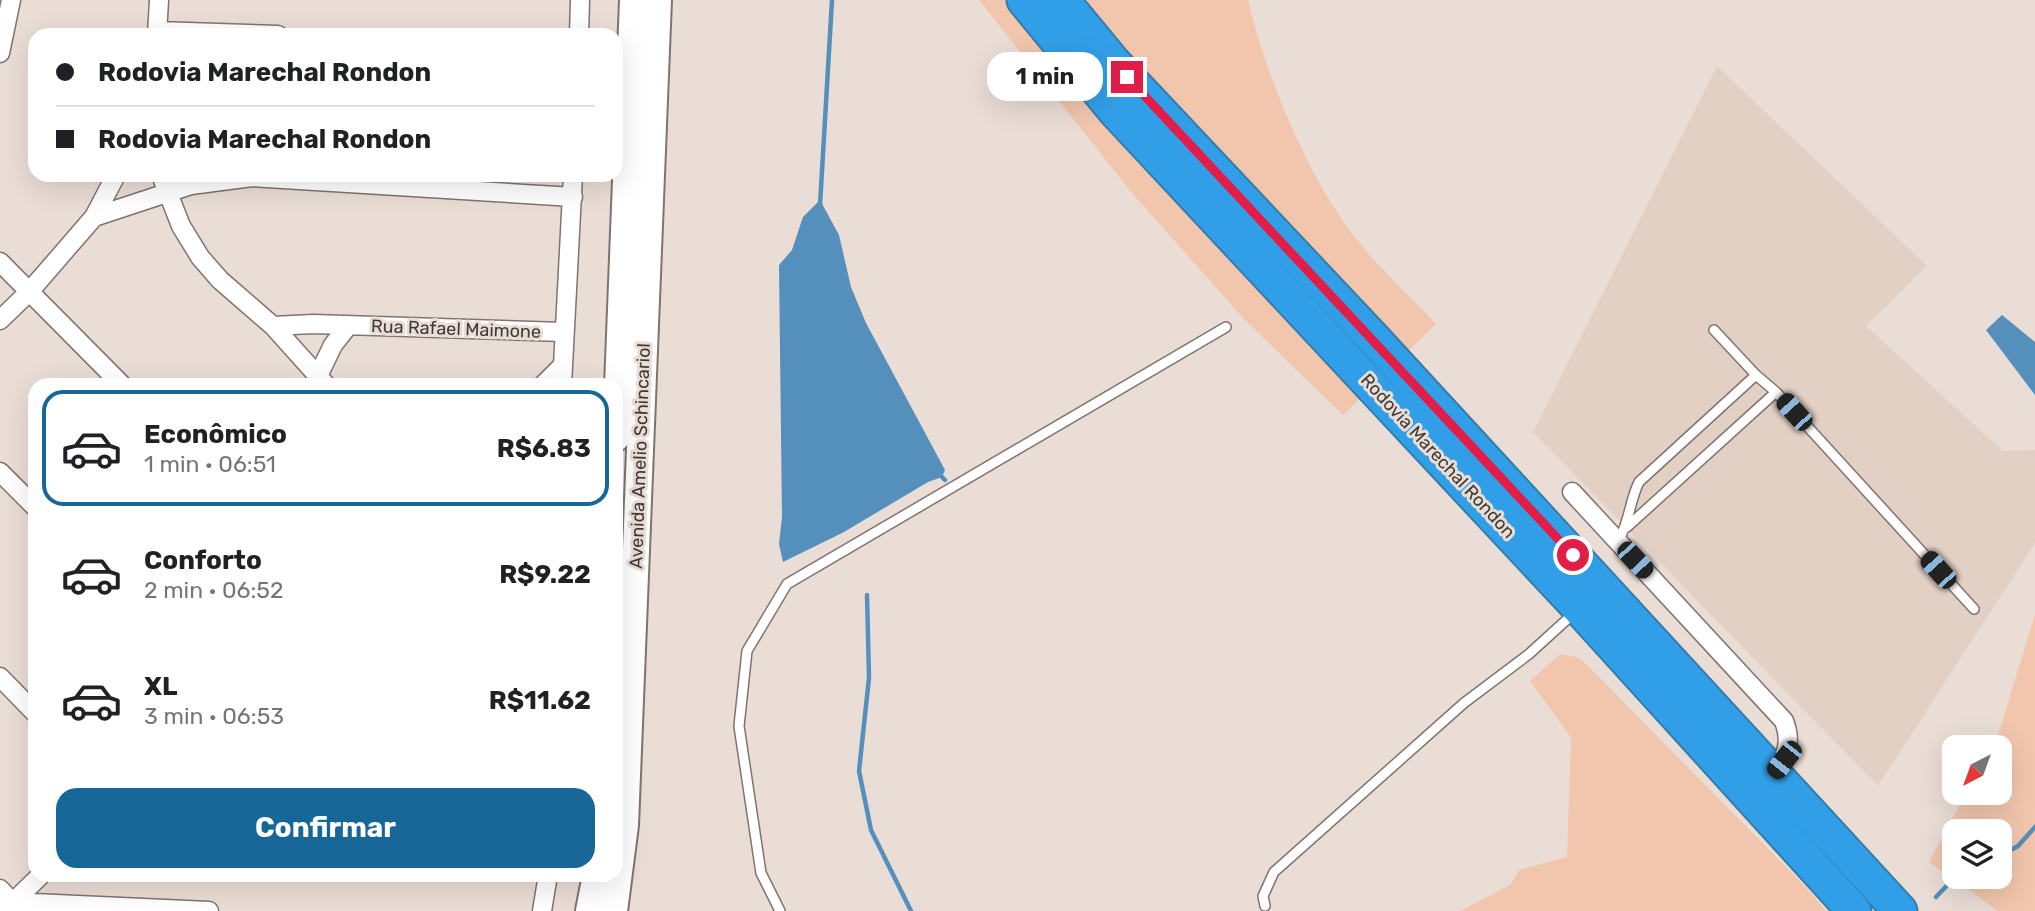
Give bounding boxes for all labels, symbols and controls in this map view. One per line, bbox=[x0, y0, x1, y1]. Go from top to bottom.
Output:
callout: 1 min bbox=[987, 52, 1102, 102]
text: Rodovia Marechal Rondon bbox=[98, 57, 431, 88]
route end bbox=[1111, 61, 1143, 93]
text: 1 min bbox=[1016, 62, 1074, 90]
text: Rodovia Marechal Rondon bbox=[98, 124, 431, 155]
street label: Rua Rafael Maimone bbox=[371, 315, 541, 343]
street label: Avenida Amelio Schincariol bbox=[625, 343, 655, 569]
street label: Rodovia Marechal Rondon bbox=[1356, 369, 1520, 543]
car bbox=[1773, 389, 1816, 435]
icon: car bbox=[60, 417, 123, 480]
text: Econômico bbox=[144, 419, 287, 450]
text: R$6.83 bbox=[497, 433, 591, 464]
text: 1 min · 06:51 bbox=[144, 450, 276, 478]
car bbox=[1613, 537, 1658, 583]
route start bbox=[1557, 539, 1589, 571]
icon: car bbox=[60, 543, 123, 606]
text: Conforto bbox=[144, 545, 262, 576]
car bbox=[1917, 547, 1960, 593]
text: R$9.22 bbox=[499, 559, 591, 590]
text: 2 min · 06:52 bbox=[144, 576, 283, 604]
icon: car bbox=[60, 669, 123, 732]
text: XL bbox=[144, 671, 177, 702]
text: R$11.62 bbox=[489, 685, 591, 716]
text: 3 min · 06:53 bbox=[144, 702, 284, 730]
north arrow bbox=[1942, 735, 2012, 805]
map controls bbox=[1942, 735, 2012, 889]
car bbox=[1763, 737, 1806, 783]
button: Confirmar bbox=[56, 788, 595, 868]
button: layers bbox=[1942, 819, 2012, 889]

